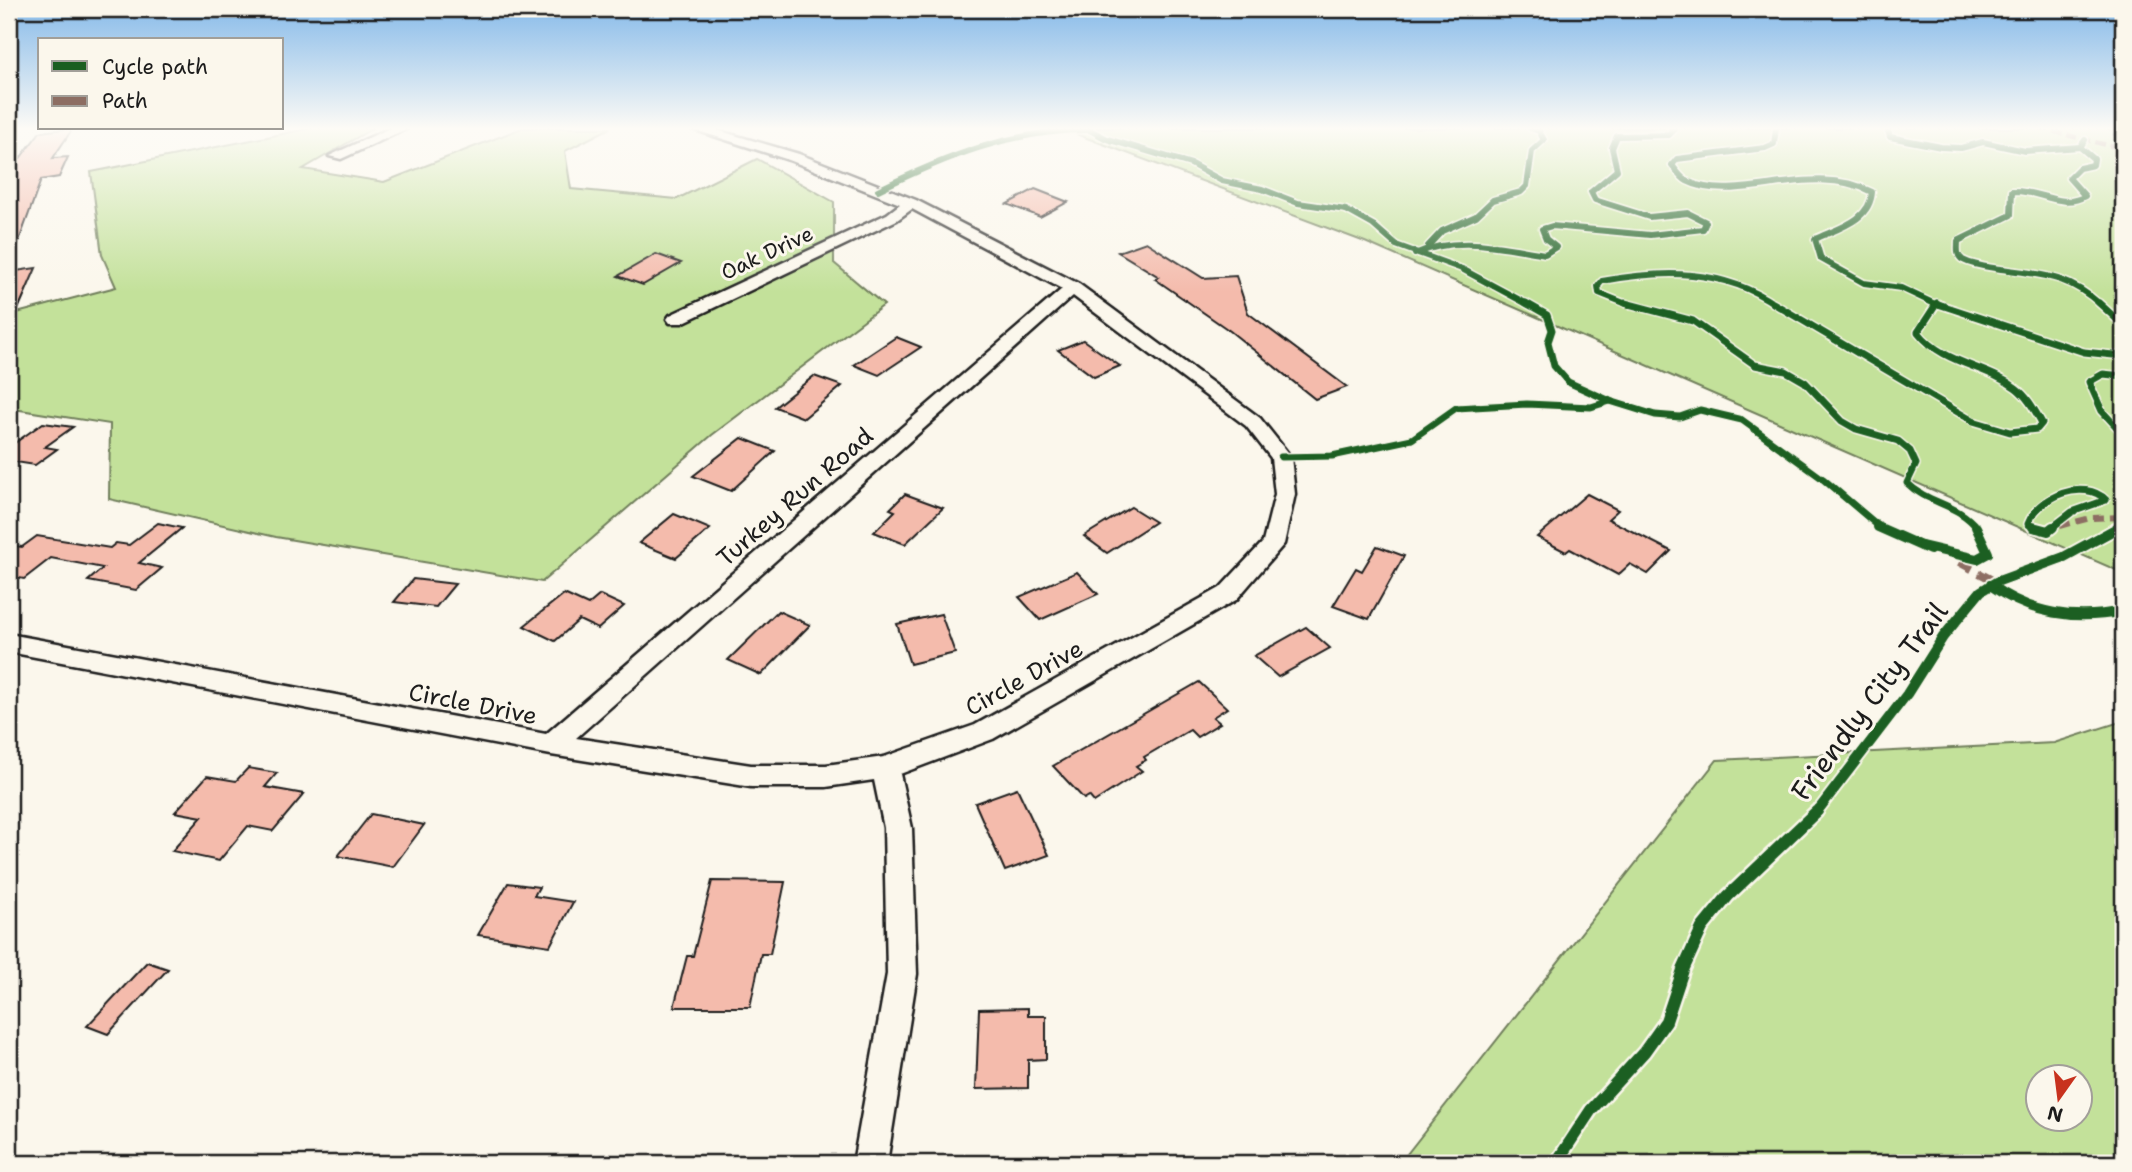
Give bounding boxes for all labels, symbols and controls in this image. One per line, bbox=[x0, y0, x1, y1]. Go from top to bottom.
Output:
legend bbox=[38, 38, 284, 130]
text: Cycle path bbox=[102, 53, 208, 81]
text: Path bbox=[102, 87, 148, 115]
street label: Oak Drive bbox=[716, 219, 818, 287]
street label: Turkey Run Road bbox=[710, 420, 880, 574]
street label: Friendly City Trail bbox=[1782, 593, 1957, 808]
street label: Circle Drive bbox=[959, 632, 1089, 724]
street label: Circle Drive bbox=[406, 676, 540, 732]
north arrow bbox=[2024, 1064, 2094, 1134]
text: N bbox=[2045, 1100, 2065, 1128]

